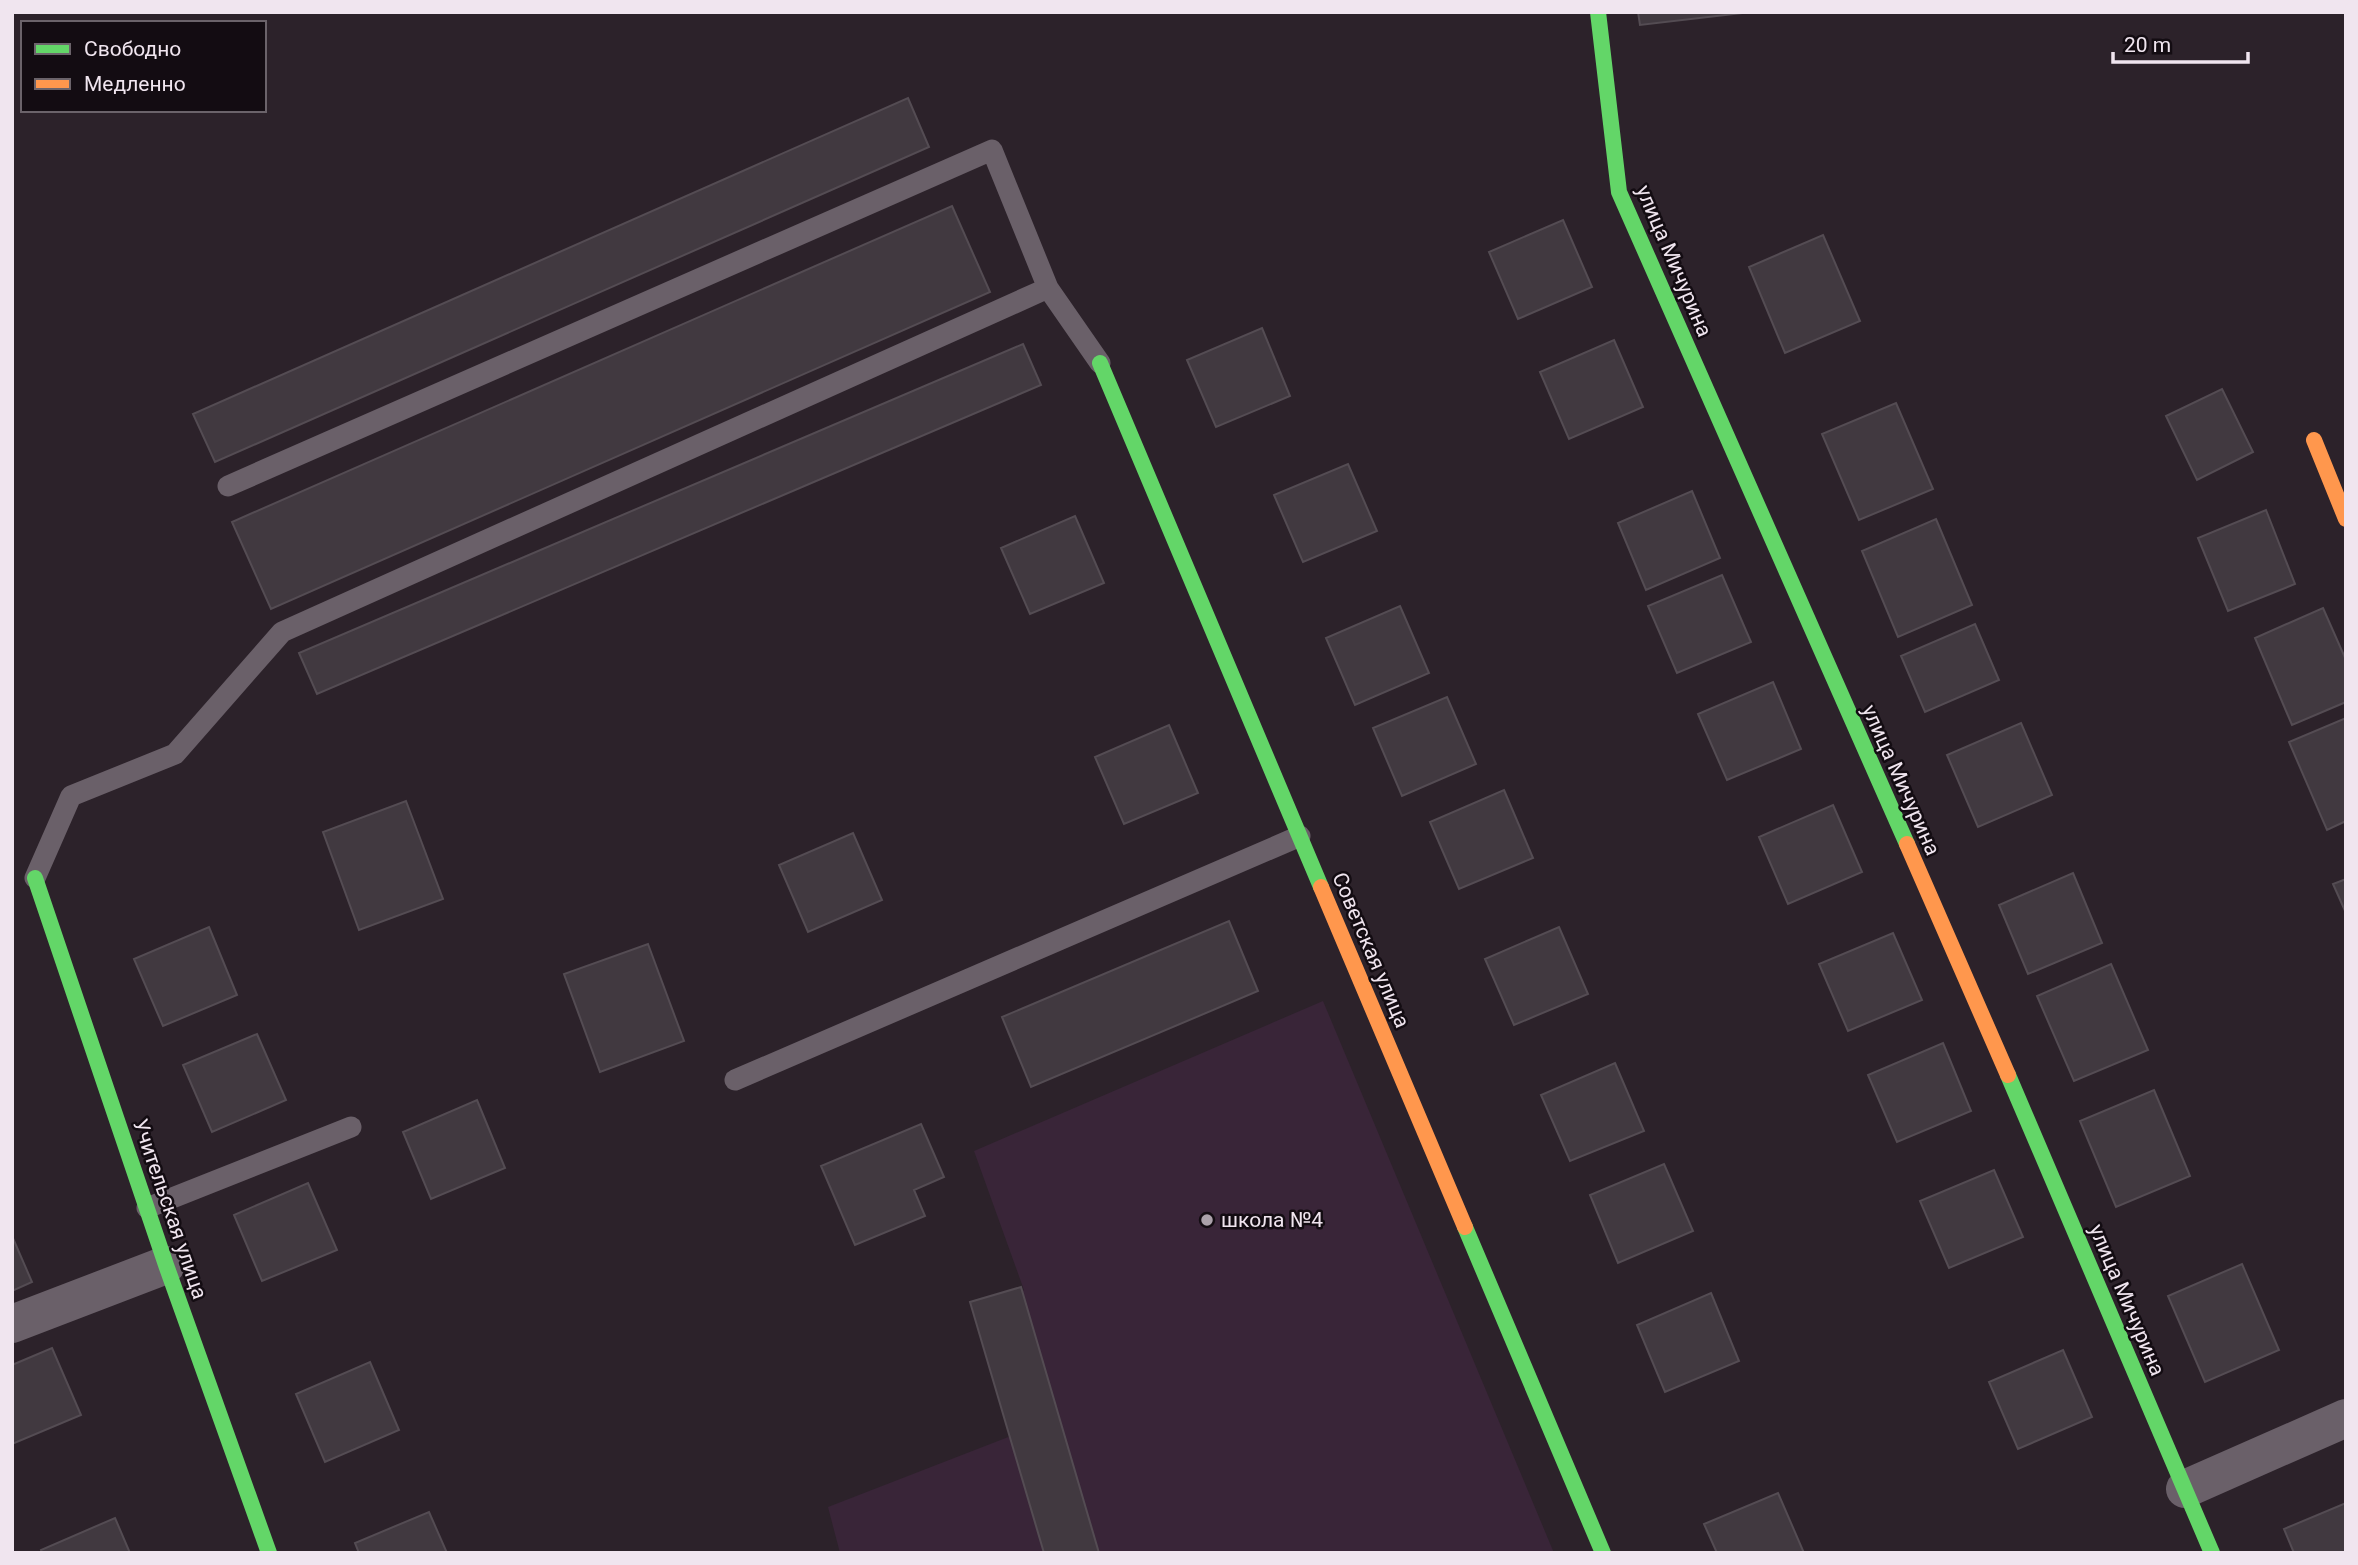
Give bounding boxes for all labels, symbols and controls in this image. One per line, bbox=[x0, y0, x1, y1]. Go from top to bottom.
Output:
legend bbox=[21, 21, 266, 112]
scale bar bbox=[2113, 21, 2248, 65]
text: 20 m bbox=[2124, 33, 2171, 57]
text: Свободно bbox=[84, 37, 181, 61]
text: Медленно bbox=[84, 72, 186, 96]
street label: улица Мичурина bbox=[1631, 182, 1717, 340]
street label: улица Мичурина bbox=[1857, 701, 1945, 859]
street label: Советская улица bbox=[1328, 869, 1414, 1031]
street label: Учительская улица bbox=[128, 1116, 212, 1302]
place label: школа №4 bbox=[1221, 1208, 1323, 1232]
marker: школа №4 bbox=[1199, 1212, 1215, 1228]
street label: улица Мичурина bbox=[2084, 1221, 2170, 1379]

